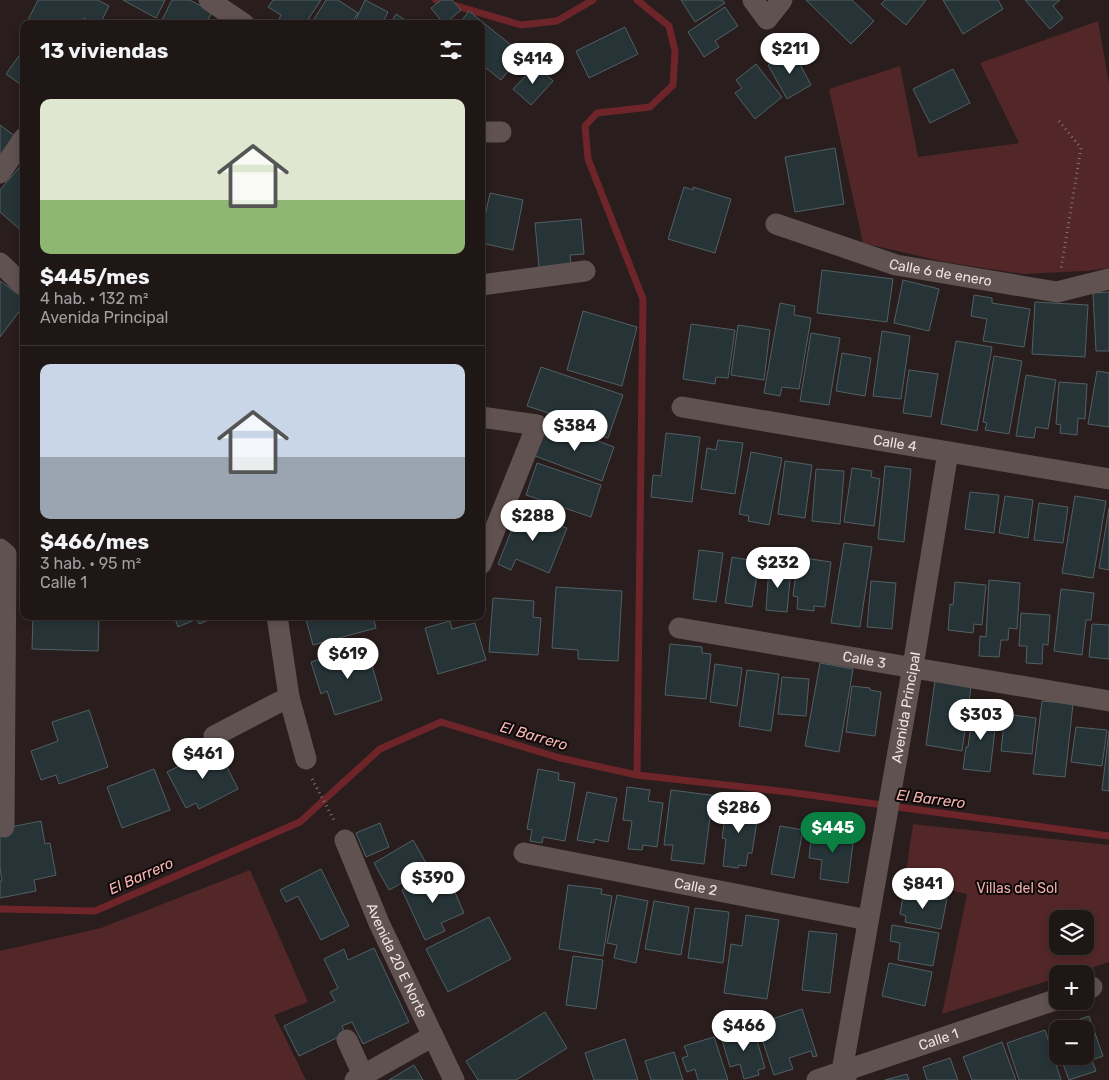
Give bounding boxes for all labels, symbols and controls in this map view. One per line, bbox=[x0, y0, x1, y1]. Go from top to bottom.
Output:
pin: $211 bbox=[760, 32, 820, 75]
icon: filters bbox=[437, 36, 465, 64]
text: 13 viviendas bbox=[40, 38, 168, 63]
text: $211 bbox=[772, 39, 809, 58]
pin: $414 bbox=[503, 42, 563, 85]
text: $414 bbox=[513, 49, 553, 68]
icon: home bbox=[208, 131, 298, 221]
street label: Calle 6 de enero bbox=[887, 255, 993, 290]
text: $445/mes bbox=[40, 264, 150, 289]
text: 4 hab. · 132 m² bbox=[40, 289, 148, 308]
text: Avenida Principal bbox=[40, 308, 168, 327]
icon: home bbox=[208, 397, 298, 487]
pin: $384 bbox=[545, 410, 605, 452]
text: $384 bbox=[554, 416, 597, 435]
street label: Calle 4 bbox=[872, 431, 918, 455]
pin: $288 bbox=[503, 500, 563, 542]
text: $288 bbox=[512, 506, 554, 525]
text: $466/mes bbox=[40, 529, 149, 554]
pin: $232 bbox=[748, 546, 808, 589]
text: $232 bbox=[757, 553, 799, 572]
text: 3 hab. · 95 m² bbox=[40, 554, 141, 573]
text: Calle 1 bbox=[40, 573, 87, 592]
pin: $619 bbox=[318, 638, 378, 680]
text: $619 bbox=[329, 644, 367, 663]
street label: Calle 3 bbox=[841, 648, 887, 672]
street label: Avenida Principal bbox=[888, 651, 924, 764]
pin: $303 bbox=[951, 698, 1011, 741]
text: $303 bbox=[960, 705, 1002, 724]
water label: El Barrero bbox=[498, 718, 570, 754]
pin: $461 bbox=[173, 738, 233, 780]
text: $461 bbox=[183, 744, 223, 763]
water label: El Barrero bbox=[896, 786, 967, 812]
pin: $286 bbox=[709, 792, 769, 834]
text: $286 bbox=[718, 798, 760, 817]
pin: $445 bbox=[803, 812, 863, 854]
text: $445 bbox=[812, 818, 854, 837]
water label: El Barrero bbox=[106, 854, 177, 898]
pin: $390 bbox=[403, 862, 463, 904]
text: $390 bbox=[412, 868, 454, 887]
pin: $841 bbox=[893, 868, 953, 910]
street label: Calle 2 bbox=[673, 874, 719, 899]
text: $841 bbox=[903, 874, 943, 893]
park label: Villas del Sol bbox=[977, 880, 1057, 897]
street label: Avenida 20 E Norte bbox=[363, 901, 431, 1021]
map controls bbox=[1049, 910, 1094, 1065]
button: layers bbox=[1049, 910, 1094, 955]
button: + bbox=[1049, 965, 1094, 1010]
pin: $466 bbox=[714, 1010, 774, 1052]
text: $466 bbox=[723, 1016, 765, 1035]
button: − bbox=[1049, 1020, 1094, 1065]
street label: Calle 1 bbox=[916, 1025, 961, 1054]

